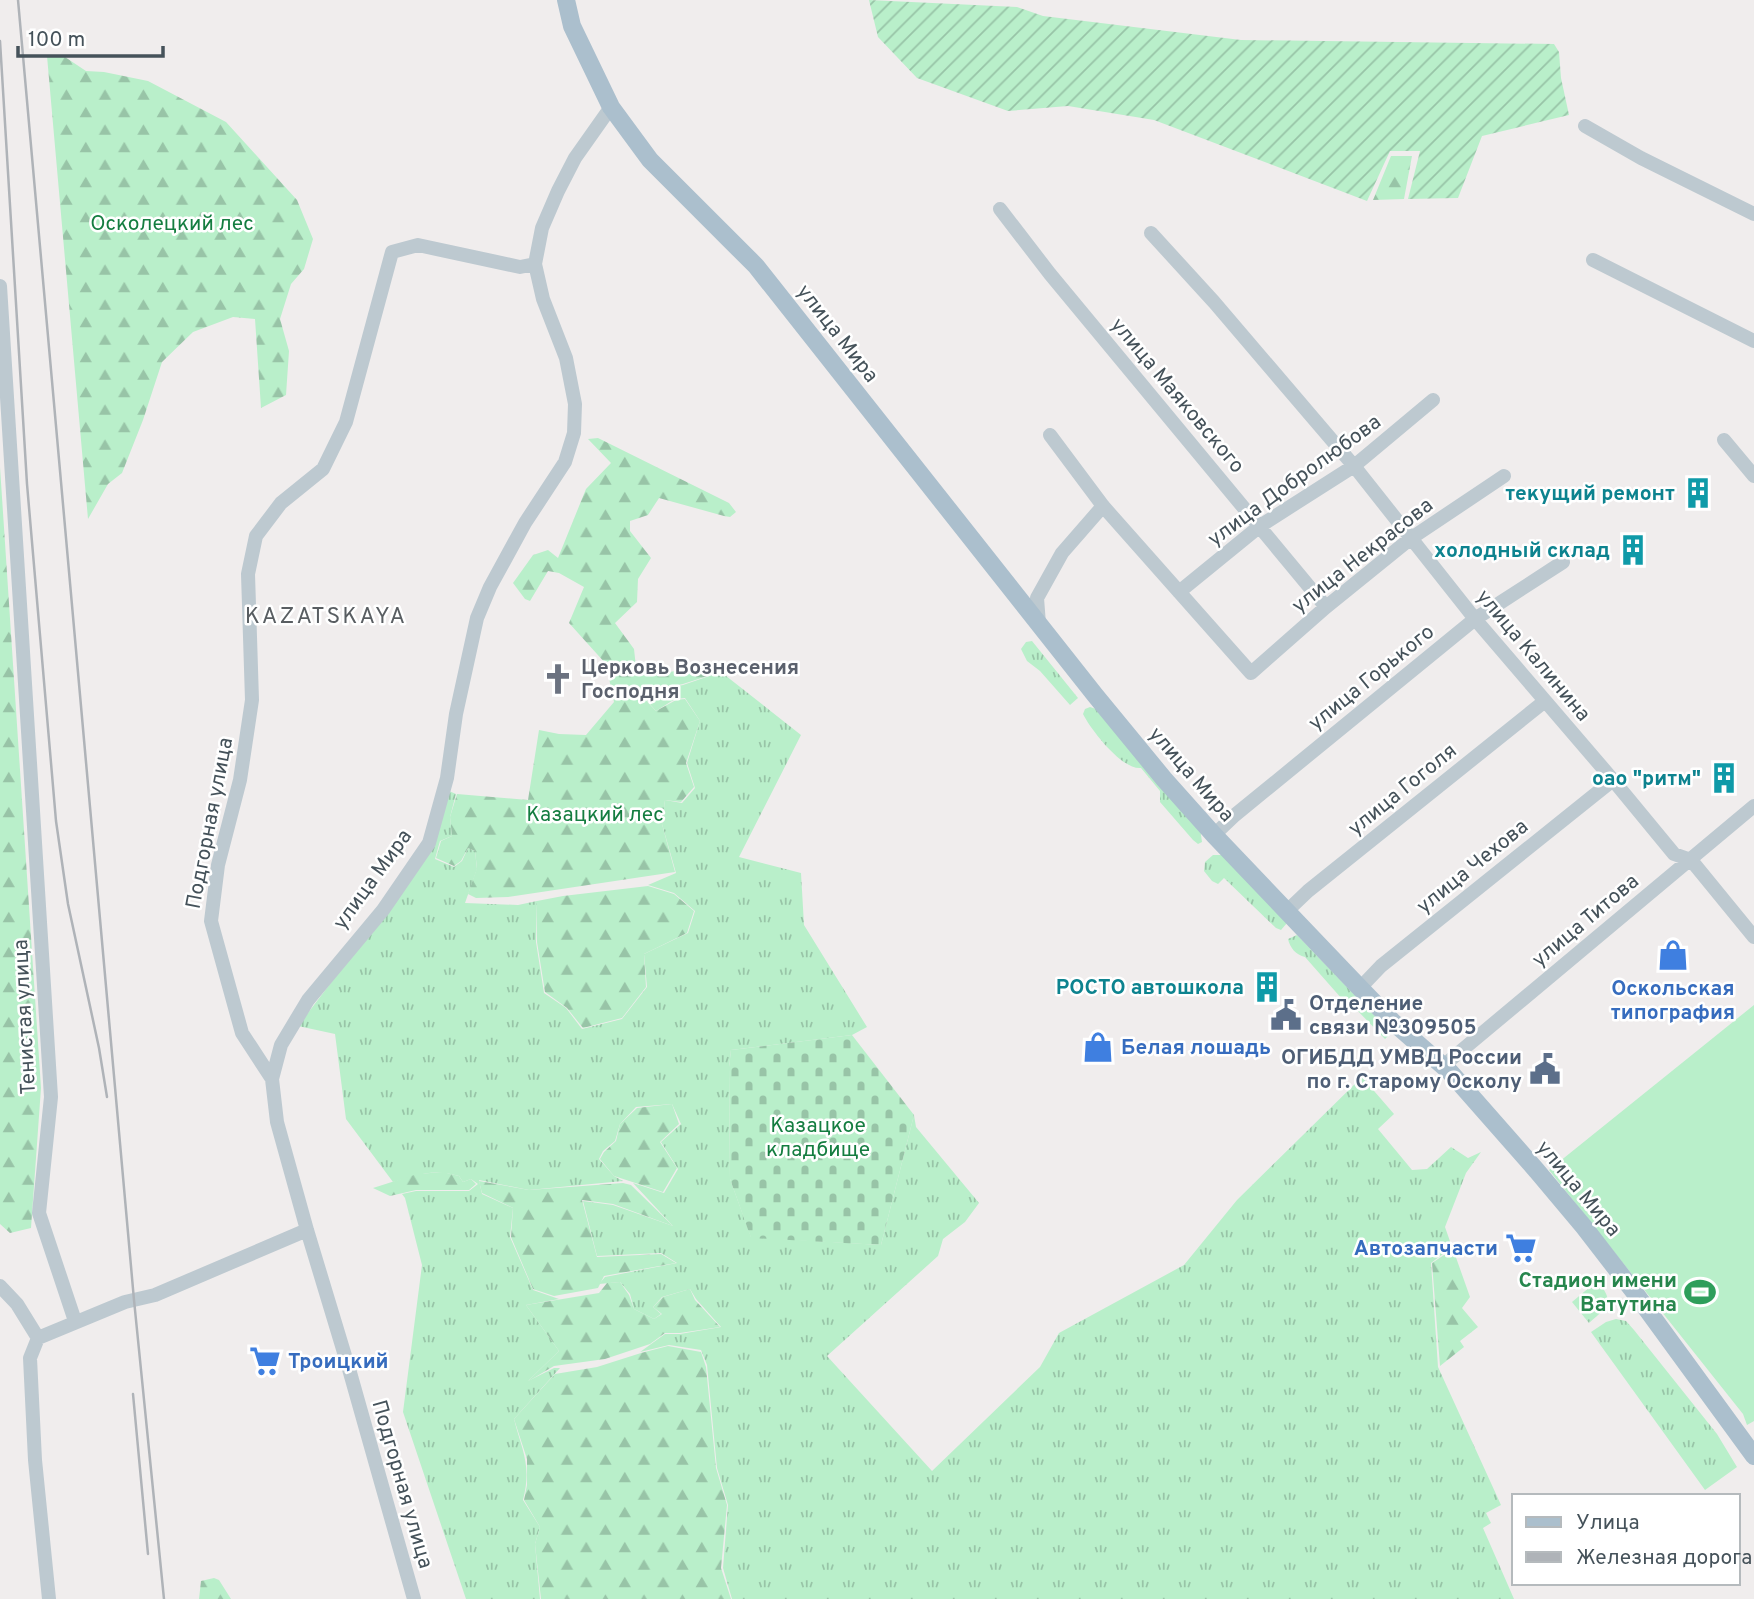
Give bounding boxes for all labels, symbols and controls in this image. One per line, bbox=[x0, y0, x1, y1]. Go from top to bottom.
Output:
scale bar bbox=[18, 14, 163, 58]
text: 100 m bbox=[28, 27, 85, 54]
park label: Осколецкий лес bbox=[90, 211, 254, 238]
street label: улица Мира bbox=[790, 279, 884, 389]
street label: улица Маяковского bbox=[1104, 313, 1250, 479]
street label: улица Добролюбова bbox=[1203, 409, 1387, 553]
building icon: текущий ремонт bbox=[1681, 476, 1715, 510]
place label: текущий ремонт bbox=[1505, 481, 1675, 508]
street label: улица Некрасова bbox=[1287, 493, 1439, 620]
building icon: холодный склад bbox=[1616, 533, 1650, 567]
place label: холодный склад bbox=[1434, 538, 1610, 565]
street label: улица Калинина bbox=[1470, 584, 1596, 728]
district label: KAZATSKAYA bbox=[245, 603, 407, 632]
street label: улица Горького bbox=[1303, 619, 1440, 737]
place label: Церковь Вознесения Господня bbox=[581, 655, 799, 706]
church icon: Церковь Вознесения Господня bbox=[541, 662, 575, 696]
street label: улица Мира bbox=[1142, 722, 1240, 828]
street label: Подгорная улица bbox=[181, 735, 240, 911]
street label: улица Гоголя bbox=[1343, 738, 1463, 842]
building icon: оао "ритм" bbox=[1707, 761, 1741, 795]
place label: оао "ритм" bbox=[1592, 766, 1701, 793]
park label: Казацкий лес bbox=[526, 802, 664, 829]
street label: улица Чехова bbox=[1412, 814, 1534, 921]
street label: улица Мира bbox=[328, 824, 419, 935]
street label: улица Титова bbox=[1527, 868, 1645, 974]
shop icon: Оскольская типография bbox=[1656, 938, 1690, 972]
street label: Тенистая улица bbox=[8, 939, 43, 1095]
building icon: РОСТО автошкола bbox=[1250, 970, 1284, 1004]
place label: РОСТО автошкола bbox=[1056, 975, 1244, 1002]
place label: Оскольская типография bbox=[1611, 976, 1735, 1027]
place label: Отделение связи №309505 bbox=[1309, 991, 1477, 1042]
public building icon: Отделение связи №309505 bbox=[1269, 998, 1303, 1032]
shop icon: Белая лошадь bbox=[1081, 1030, 1115, 1064]
place label: Белая лошадь bbox=[1121, 1035, 1271, 1062]
place label: ОГИБДД УМВД России по г. Старому Осколу bbox=[1281, 1045, 1522, 1096]
public building icon: ОГИБДД УМВД России по г. Старому Осколу bbox=[1528, 1052, 1562, 1086]
park label: Казацкое кладбище bbox=[766, 1113, 870, 1164]
street label: улица Мира bbox=[1530, 1135, 1626, 1243]
supermarket icon: Автозапчасти bbox=[1504, 1231, 1538, 1265]
place label: Автозапчасти bbox=[1354, 1236, 1498, 1263]
place label: Стадион имени Ватутина bbox=[1518, 1268, 1677, 1319]
sports icon: Стадион имени Ватутина bbox=[1683, 1275, 1717, 1309]
supermarket icon: Троицкий bbox=[248, 1344, 282, 1378]
place label: Троицкий bbox=[288, 1349, 389, 1376]
street label: Подгорная улица bbox=[365, 1397, 439, 1572]
legend bbox=[1512, 1494, 1740, 1585]
text: Улица bbox=[1576, 1510, 1640, 1537]
text: Железная дорога bbox=[1576, 1545, 1752, 1572]

